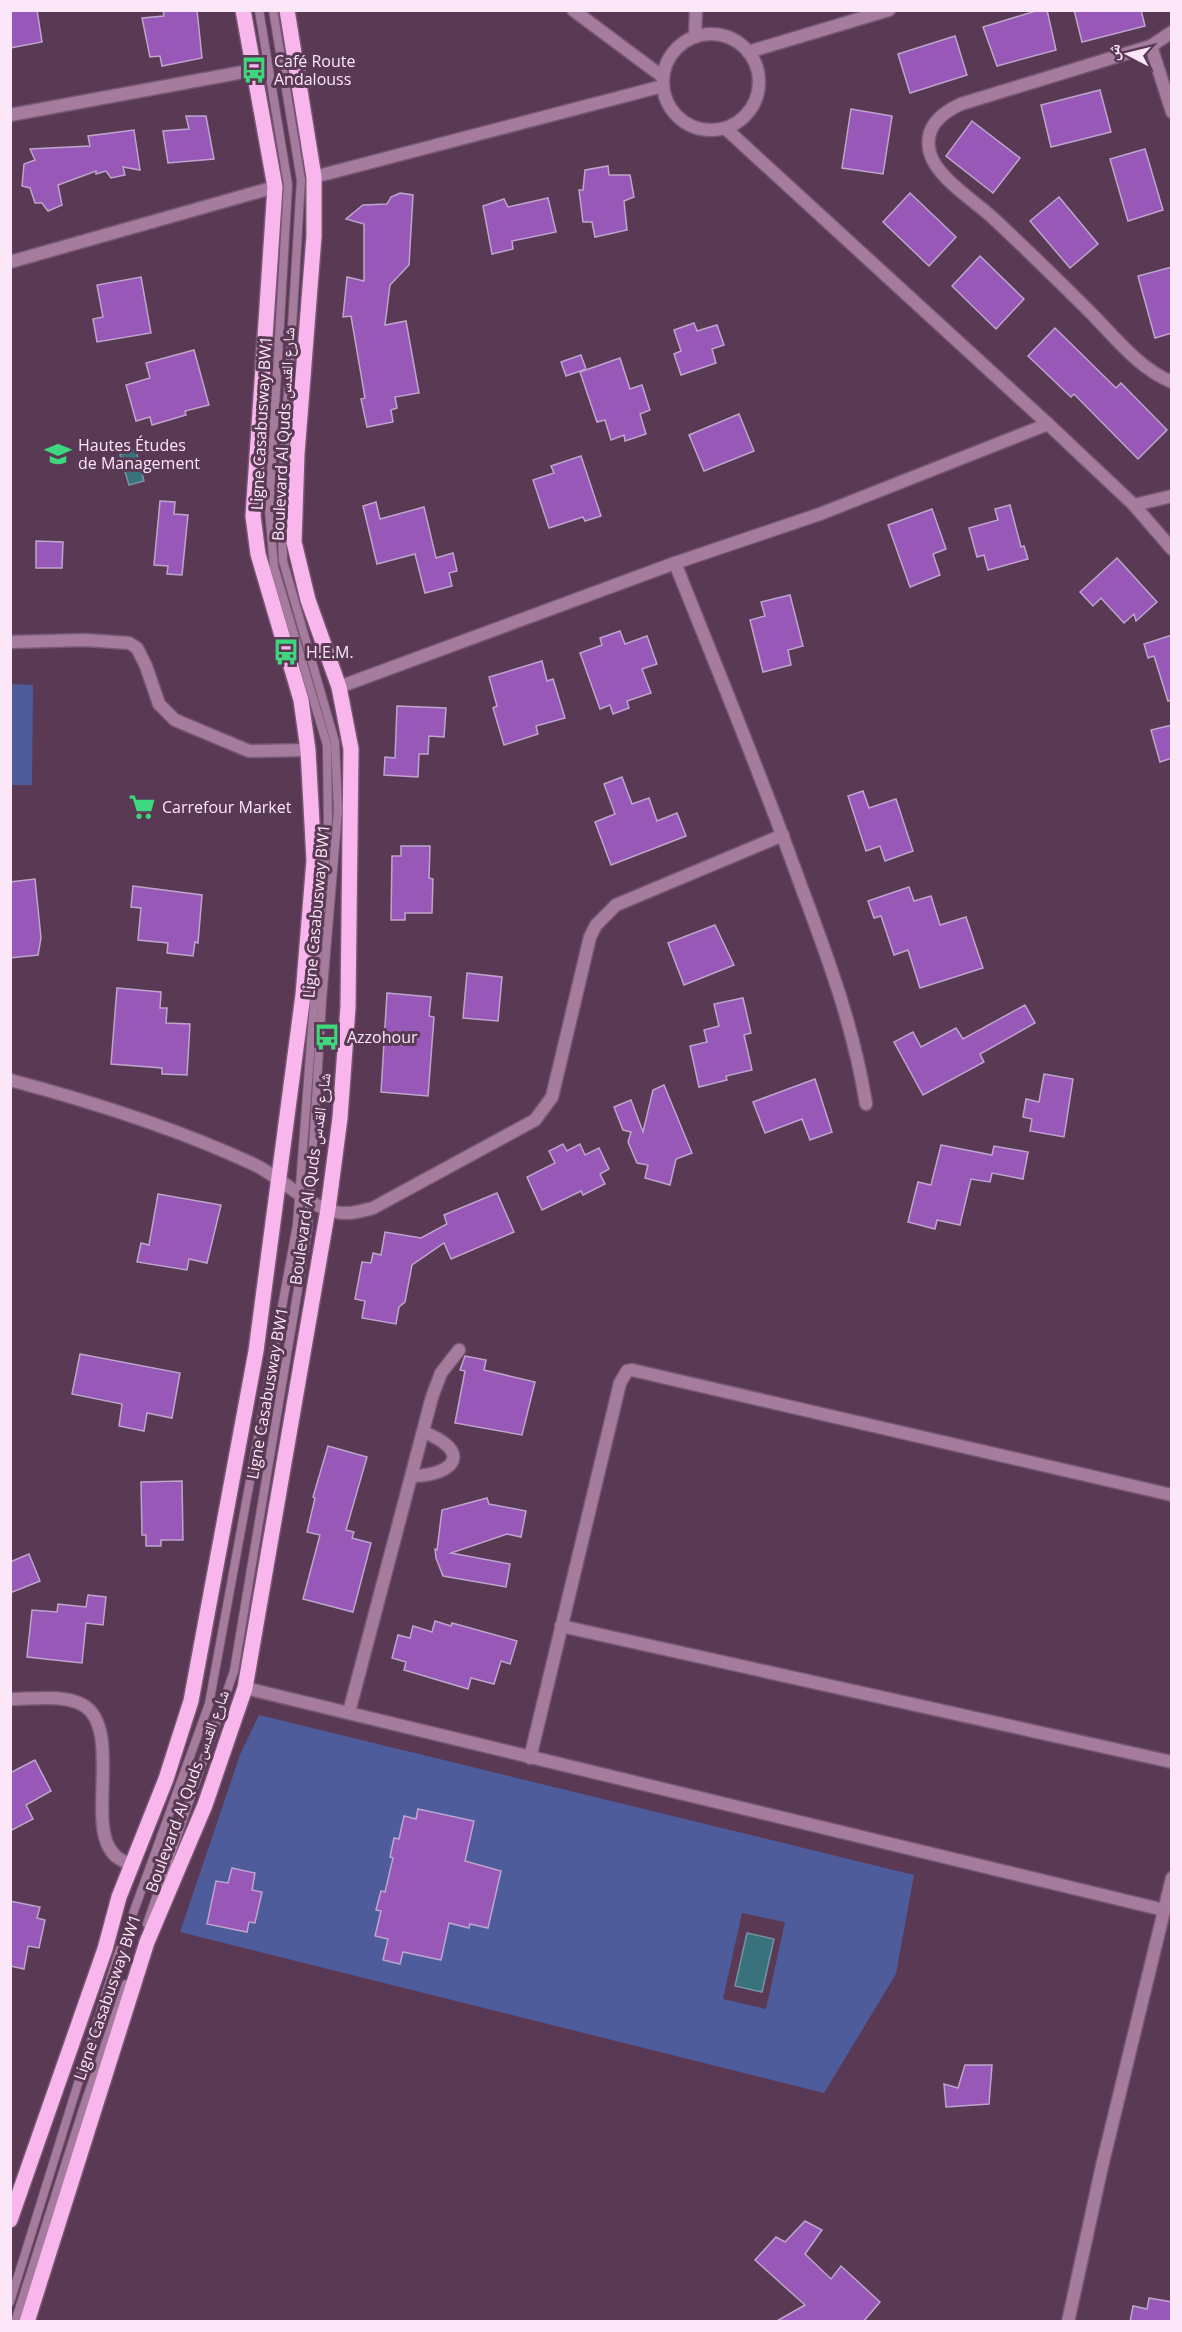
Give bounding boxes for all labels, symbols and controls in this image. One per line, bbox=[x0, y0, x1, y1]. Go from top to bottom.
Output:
north arrow bbox=[1098, 24, 1158, 84]
text: ش bbox=[1101, 42, 1125, 62]
place label: Café Route Andalouss bbox=[274, 50, 356, 90]
bus stop icon: Café Route Andalouss bbox=[239, 55, 269, 85]
street label: Boulevard Al Quds شارع القدس bbox=[266, 327, 300, 541]
street label: Ligne Casabusway BW1 bbox=[245, 335, 277, 511]
place label: Hautes Études de Management bbox=[78, 434, 200, 474]
school or university icon: Hautes Études de Management bbox=[43, 439, 73, 469]
bus stop icon: H.E.M. bbox=[271, 637, 301, 667]
place label: H.E.M. bbox=[306, 641, 354, 663]
supermarket icon: Carrefour Market bbox=[127, 792, 157, 822]
place label: Carrefour Market bbox=[162, 796, 292, 818]
street label: Ligne Casabusway BW1 bbox=[297, 823, 335, 999]
bus stop icon: Azzohour bbox=[312, 1022, 342, 1052]
place label: Azzohour bbox=[347, 1026, 418, 1048]
street label: Boulevard Al Quds شارع القدس bbox=[284, 1071, 336, 1287]
street label: Ligne Casabusway BW1 bbox=[241, 1305, 293, 1481]
street label: Boulevard Al Quds شارع القدس bbox=[140, 1687, 234, 1895]
street label: Ligne Casabusway BW1 bbox=[68, 1911, 146, 2083]

